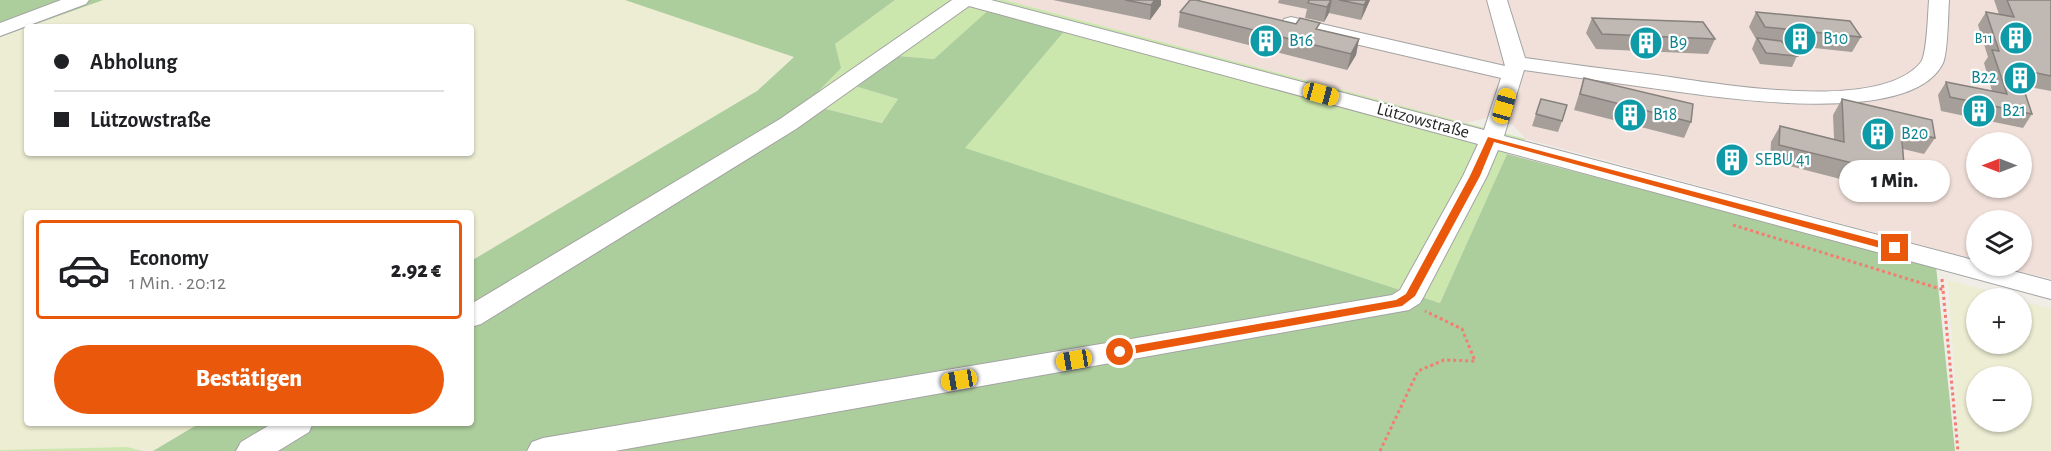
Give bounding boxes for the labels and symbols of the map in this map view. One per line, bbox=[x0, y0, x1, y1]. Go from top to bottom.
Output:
building icon: B11 bbox=[1998, 20, 2034, 56]
building icon: B10 bbox=[1782, 21, 1818, 57]
building icon: B16 bbox=[1248, 23, 1284, 59]
building icon: B9 bbox=[1628, 25, 1664, 61]
place label: B10 bbox=[1823, 30, 1848, 48]
place label: B11 bbox=[1975, 31, 1993, 46]
place label: B16 bbox=[1289, 32, 1313, 50]
place label: B9 bbox=[1669, 34, 1687, 52]
building icon: B22 bbox=[2002, 60, 2038, 96]
place label: B22 bbox=[1971, 69, 1997, 87]
car bbox=[1301, 81, 1341, 107]
car bbox=[1490, 86, 1518, 126]
building icon: B21 bbox=[1961, 93, 1997, 129]
building icon: B18 bbox=[1612, 97, 1648, 133]
street label: Lützowstraße bbox=[1375, 100, 1471, 142]
place label: B21 bbox=[2002, 102, 2026, 120]
place label: B18 bbox=[1653, 106, 1677, 124]
building icon: B20 bbox=[1860, 116, 1896, 152]
place label: B20 bbox=[1901, 125, 1928, 143]
north arrow bbox=[1966, 132, 2032, 198]
building icon: SEBU 41 bbox=[1714, 142, 1750, 178]
place label: SEBU 41 bbox=[1755, 151, 1811, 169]
callout: 1 Min. bbox=[1840, 161, 1950, 203]
route end bbox=[1881, 234, 1908, 261]
route start bbox=[1106, 338, 1133, 365]
car bbox=[1055, 348, 1093, 372]
car bbox=[940, 368, 978, 392]

